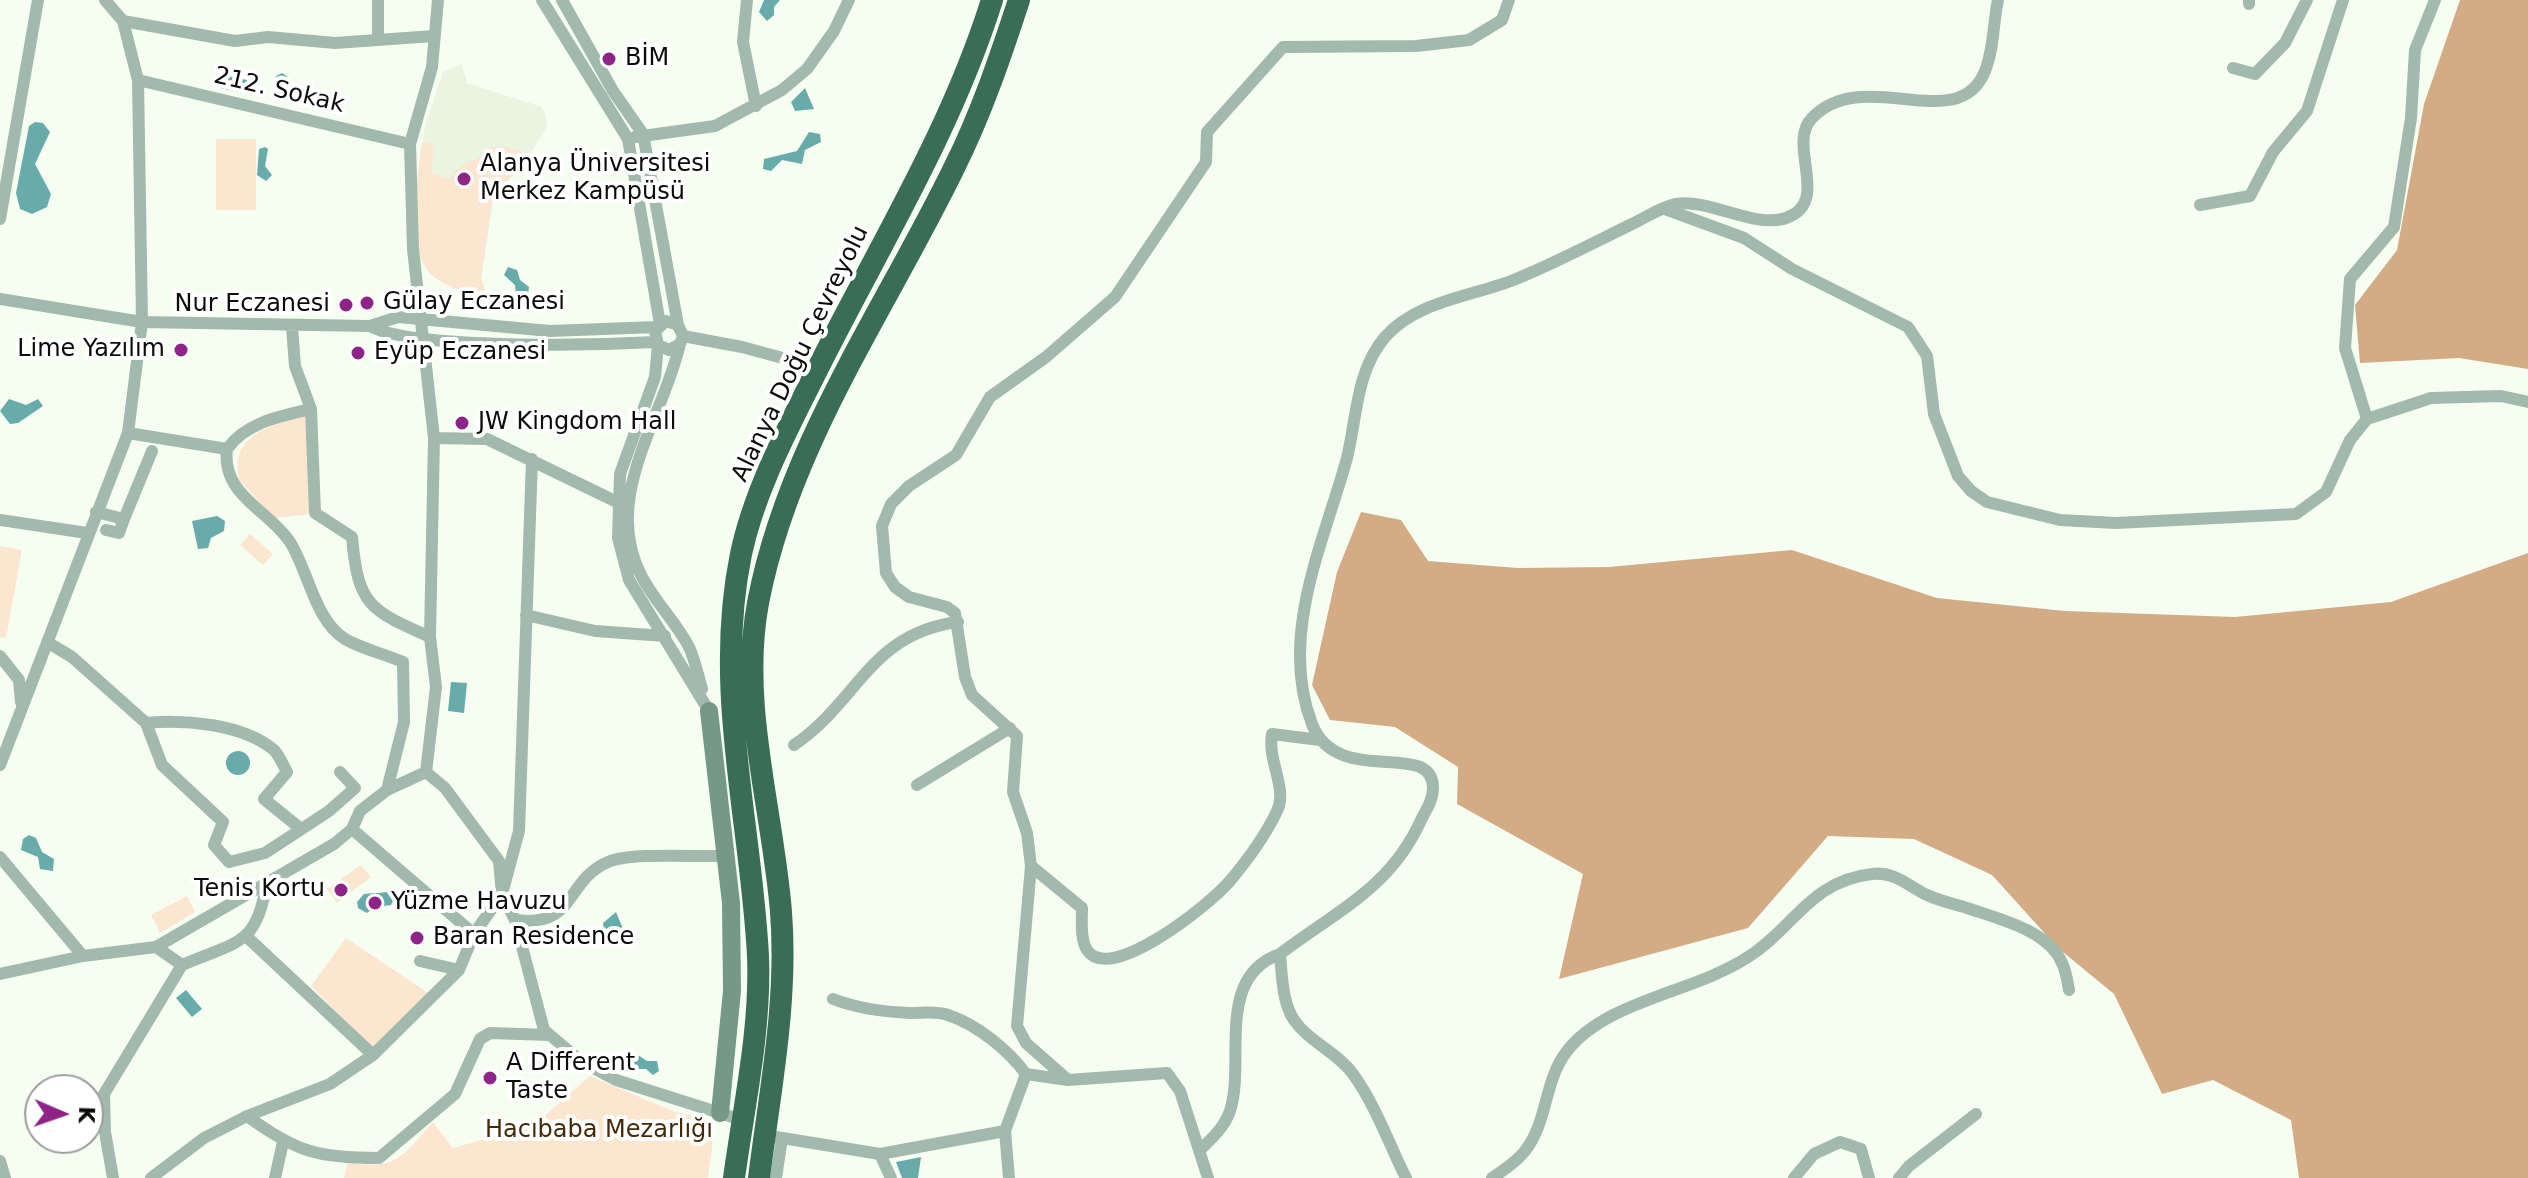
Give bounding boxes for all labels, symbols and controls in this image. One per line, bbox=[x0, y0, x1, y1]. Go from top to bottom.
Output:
place label: BİM bbox=[625, 45, 669, 73]
marker: BİM bbox=[600, 50, 618, 68]
street label: 212. Sokak bbox=[211, 62, 347, 120]
place label: Alanya Üniversitesi Merkez Kampüsü bbox=[480, 151, 710, 207]
marker: Alanya Üniversitesi Merkez Kampüsü bbox=[455, 170, 473, 188]
street label: Alanya Doğu Çevreyolu bbox=[726, 221, 876, 487]
place label: Gülay Eczanesi bbox=[383, 289, 565, 317]
place label: Nur Eczanesi bbox=[175, 291, 330, 319]
marker: Gülay Eczanesi bbox=[358, 294, 376, 312]
marker: Nur Eczanesi bbox=[337, 296, 355, 314]
place label: Lime Yazılım bbox=[17, 336, 165, 364]
place label: Eyüp Eczanesi bbox=[374, 339, 546, 367]
marker: Lime Yazılım bbox=[172, 341, 190, 359]
marker: Eyüp Eczanesi bbox=[349, 344, 367, 362]
place label: JW Kingdom Hall bbox=[478, 409, 676, 437]
marker: JW Kingdom Hall bbox=[453, 414, 471, 432]
place label: Tenis Kortu bbox=[194, 876, 325, 904]
marker: Tenis Kortu bbox=[332, 881, 350, 899]
place label: Yüzme Havuzu bbox=[391, 889, 566, 917]
marker: Yüzme Havuzu bbox=[366, 894, 384, 912]
place label: Baran Residence bbox=[433, 924, 634, 952]
marker: Baran Residence bbox=[408, 929, 426, 947]
place label: A Different Taste bbox=[506, 1050, 635, 1106]
marker: A Different Taste bbox=[481, 1069, 499, 1087]
north arrow bbox=[24, 1074, 104, 1154]
text: K bbox=[74, 1106, 99, 1124]
park label: Hacıbaba Mezarlığı bbox=[485, 1117, 713, 1145]

